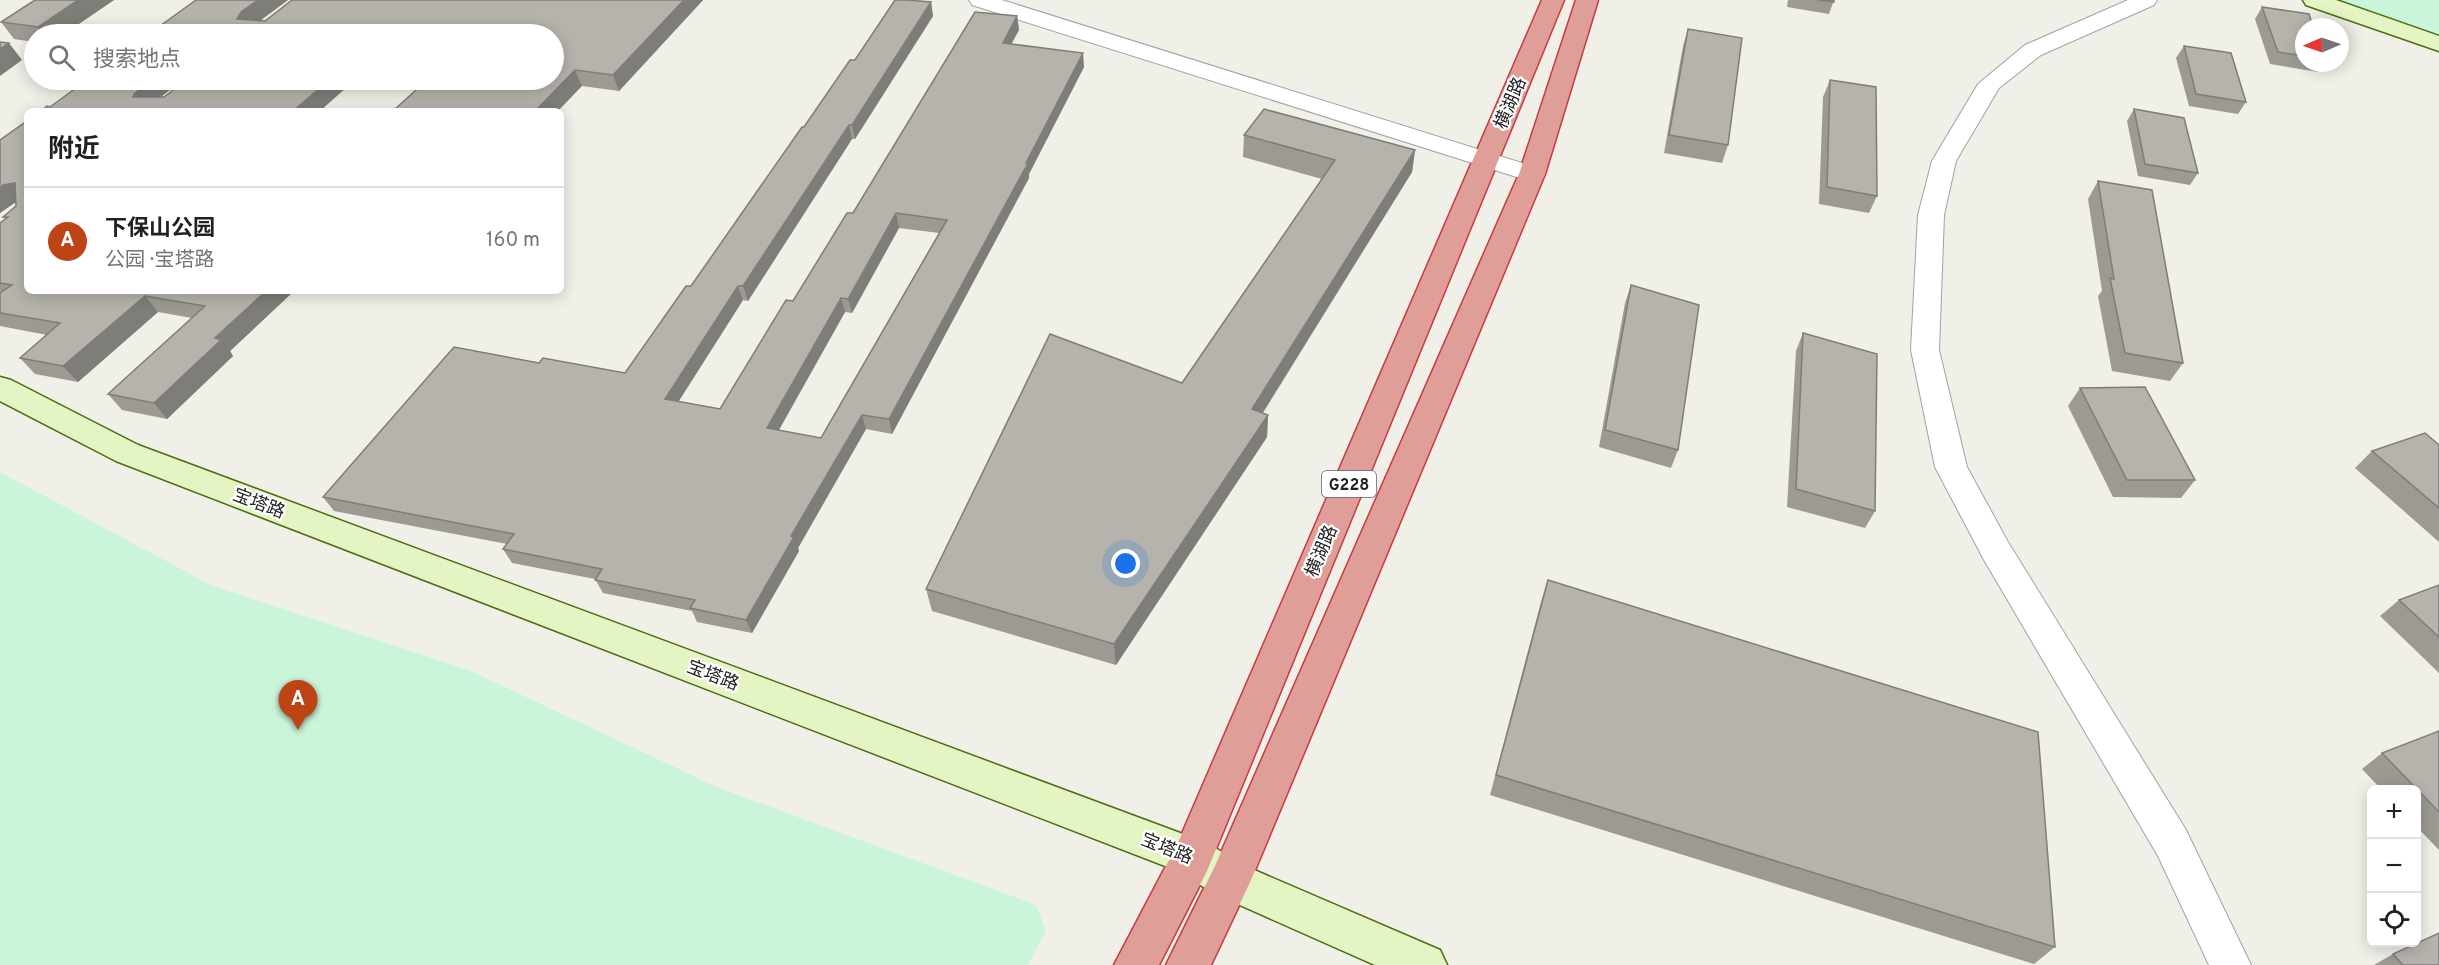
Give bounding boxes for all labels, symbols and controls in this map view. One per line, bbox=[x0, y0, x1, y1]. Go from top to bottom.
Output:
north arrow bbox=[2295, 18, 2349, 72]
search box bbox=[24, 24, 564, 90]
icon: search bbox=[45, 41, 78, 74]
text: 搜索地点 bbox=[93, 47, 181, 74]
street label: 横湖路 bbox=[1490, 74, 1533, 133]
text: 附近 bbox=[48, 134, 100, 167]
text: 下保山公园 bbox=[105, 216, 215, 243]
text: A bbox=[60, 228, 75, 254]
text: 160 m bbox=[486, 228, 540, 254]
text: 公园 · 宝塔路 bbox=[105, 248, 214, 274]
road number: G228 bbox=[1322, 471, 1376, 497]
street label: 宝塔路 bbox=[229, 484, 288, 525]
street label: 横湖路 bbox=[1301, 522, 1344, 581]
your location bbox=[1111, 549, 1140, 578]
street label: 宝塔路 bbox=[683, 656, 742, 697]
pin: A bbox=[278, 680, 318, 730]
map controls bbox=[2367, 785, 2421, 947]
button: + bbox=[2367, 785, 2421, 839]
street label: 宝塔路 bbox=[1137, 829, 1196, 870]
button: − bbox=[2367, 839, 2421, 893]
button: locate bbox=[2367, 893, 2421, 947]

